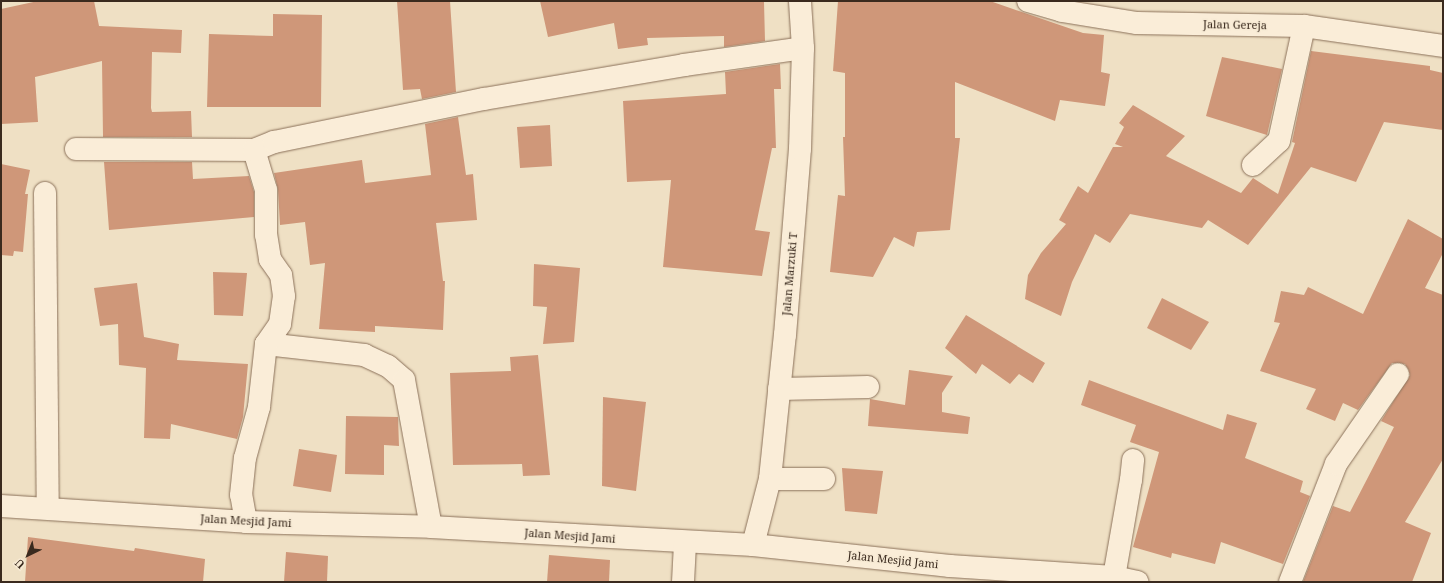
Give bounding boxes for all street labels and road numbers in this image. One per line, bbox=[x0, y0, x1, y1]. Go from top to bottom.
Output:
street label: Jalan Gereja bbox=[1203, 18, 1267, 32]
street label: Jalan Marzuki T bbox=[780, 232, 800, 316]
street label: Jalan Mesjid Jami bbox=[200, 512, 292, 530]
street label: Jalan Mesjid Jami bbox=[524, 526, 616, 546]
street label: Jalan Mesjid Jami bbox=[847, 549, 939, 571]

